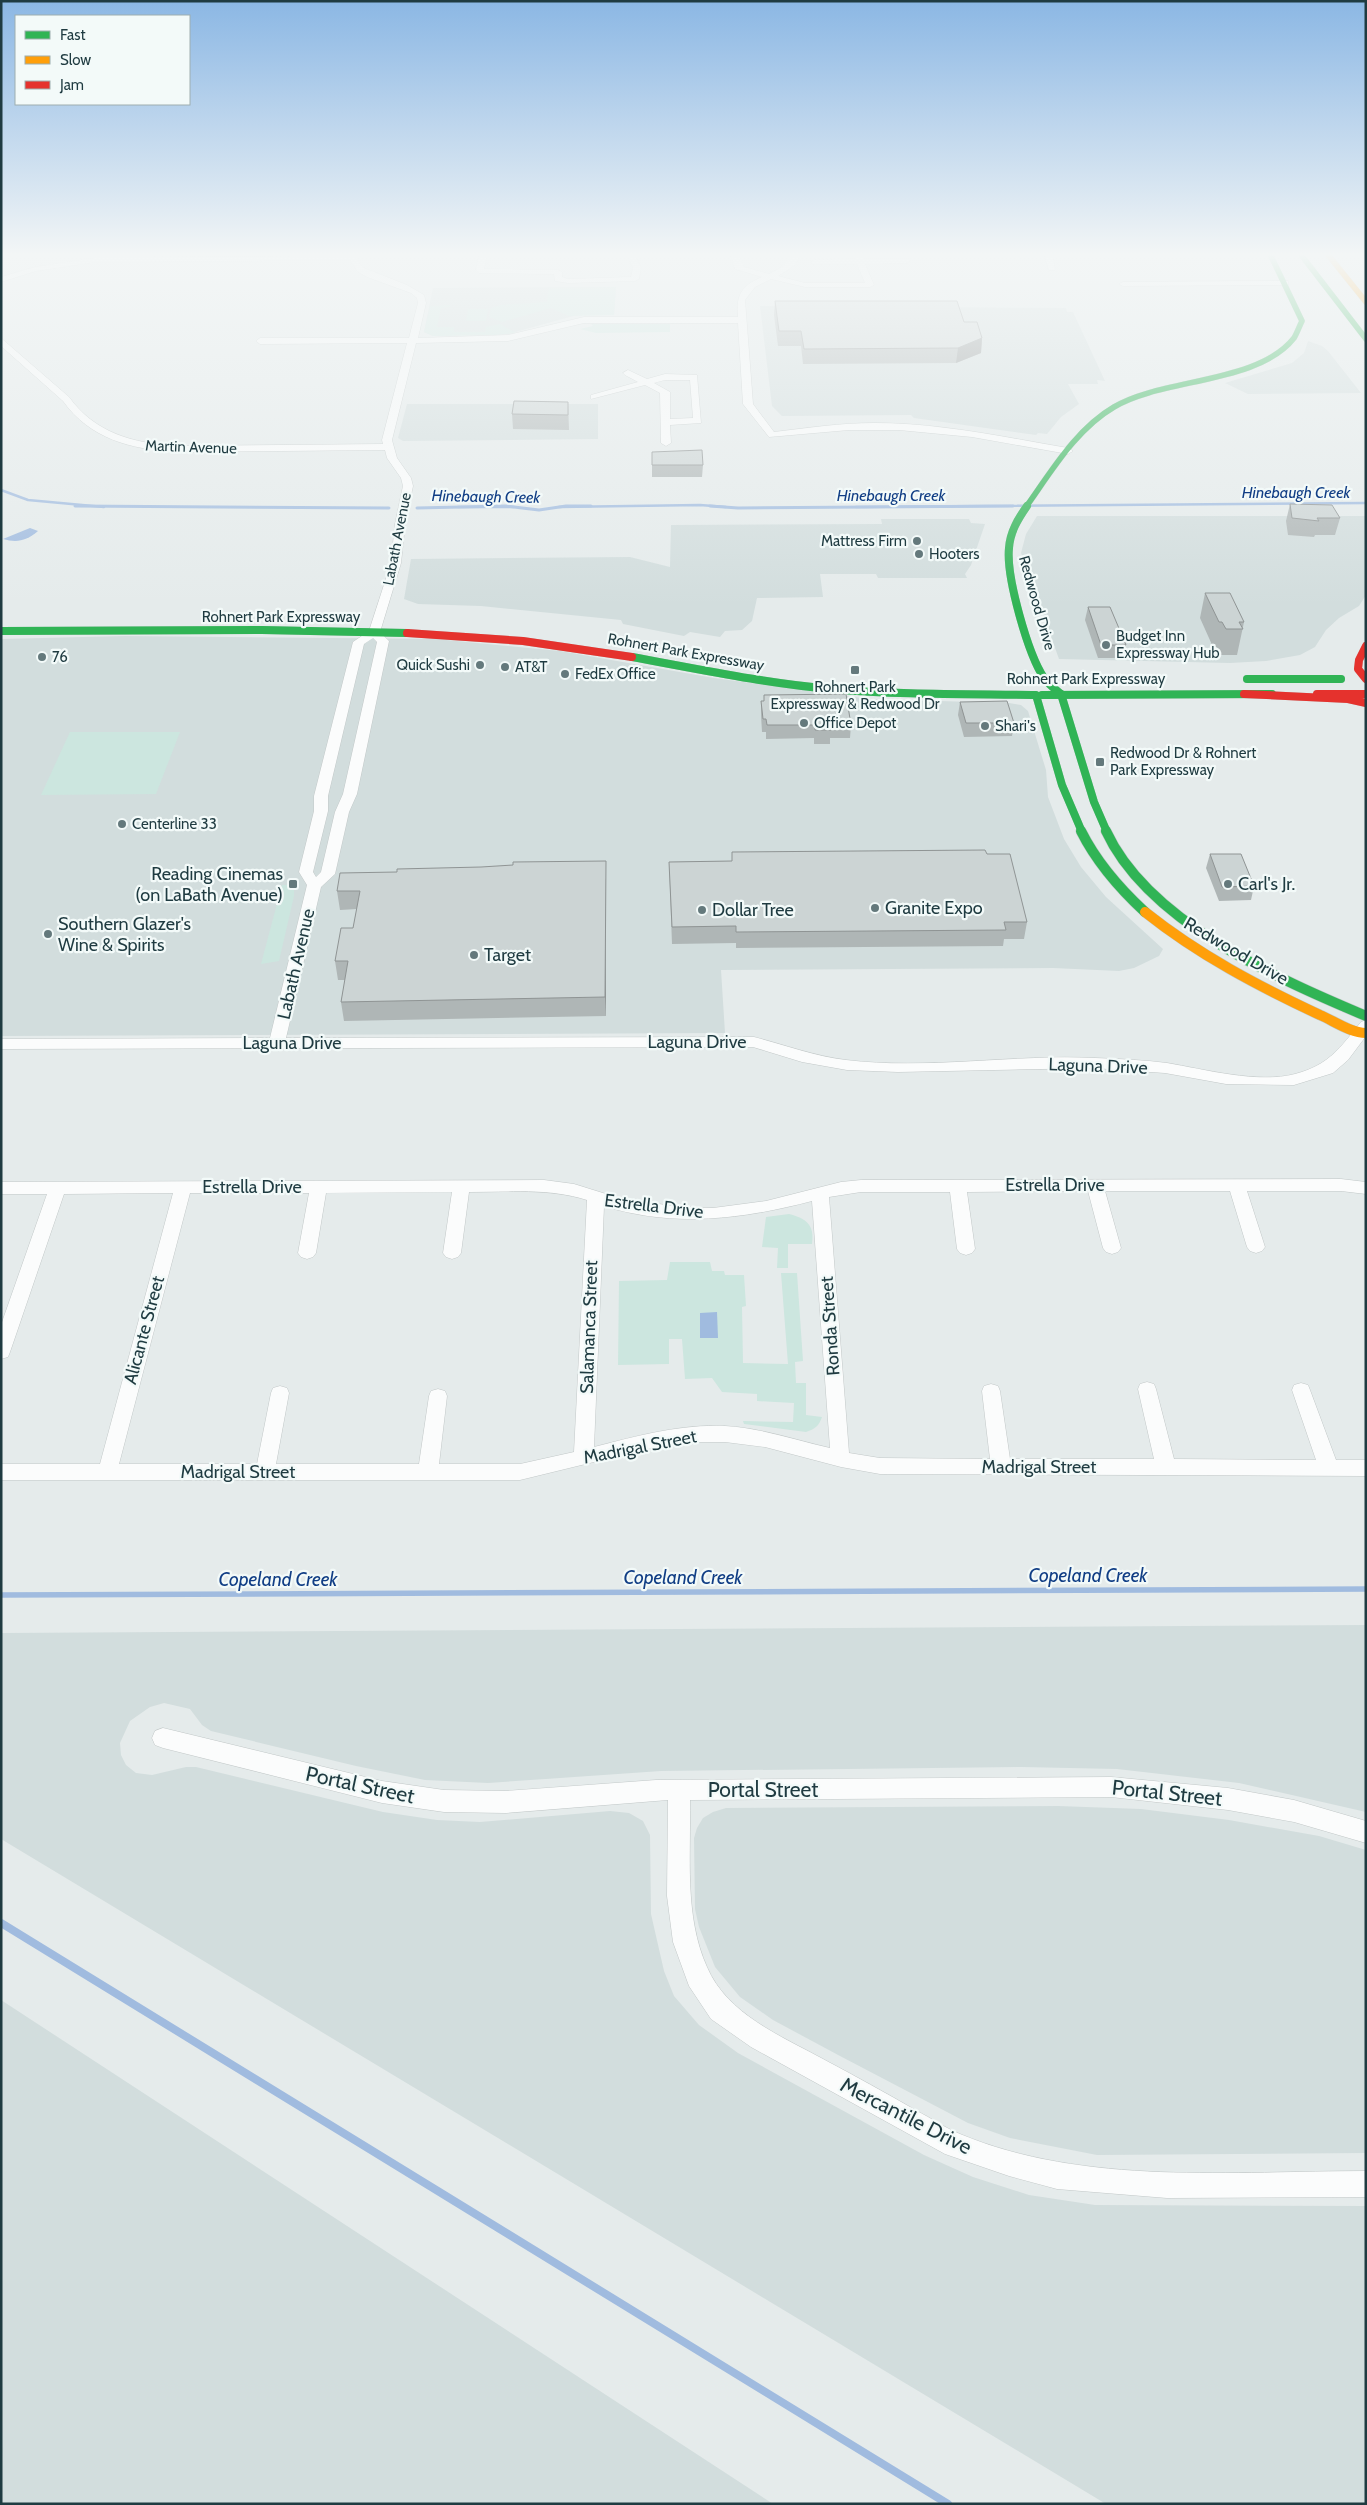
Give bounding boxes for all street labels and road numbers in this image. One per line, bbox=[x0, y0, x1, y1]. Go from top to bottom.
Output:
street label: Martin Avenue bbox=[145, 436, 237, 458]
street label: Labath Avenue bbox=[379, 491, 415, 587]
street label: Redwood Drive bbox=[1015, 554, 1059, 653]
street label: Rohnert Park Expressway bbox=[202, 608, 361, 626]
street label: Rohnert Park Expressway bbox=[606, 629, 766, 675]
street label: Rohnert Park Expressway bbox=[1007, 670, 1166, 688]
street label: Labath Avenue bbox=[273, 906, 319, 1022]
street label: Redwood Drive bbox=[1180, 912, 1292, 990]
street label: Laguna Drive bbox=[647, 1031, 747, 1053]
street label: Laguna Drive bbox=[242, 1032, 342, 1054]
street label: Laguna Drive bbox=[1048, 1053, 1148, 1079]
street label: Estrella Drive bbox=[1005, 1174, 1105, 1196]
street label: Estrella Drive bbox=[202, 1176, 302, 1198]
street label: Estrella Drive bbox=[603, 1189, 705, 1223]
street label: Salamanca Street bbox=[576, 1260, 602, 1394]
street label: Alicante Street bbox=[119, 1273, 169, 1387]
street label: Ronda Street bbox=[816, 1276, 844, 1376]
street label: Madrigal Street bbox=[582, 1425, 698, 1469]
street label: Madrigal Street bbox=[982, 1456, 1096, 1478]
street label: Madrigal Street bbox=[181, 1461, 295, 1483]
street label: Portal Street bbox=[303, 1761, 417, 1808]
street label: Portal Street bbox=[1111, 1774, 1223, 1811]
street label: Portal Street bbox=[708, 1777, 818, 1802]
street label: Mercantile Drive bbox=[836, 2072, 976, 2160]

